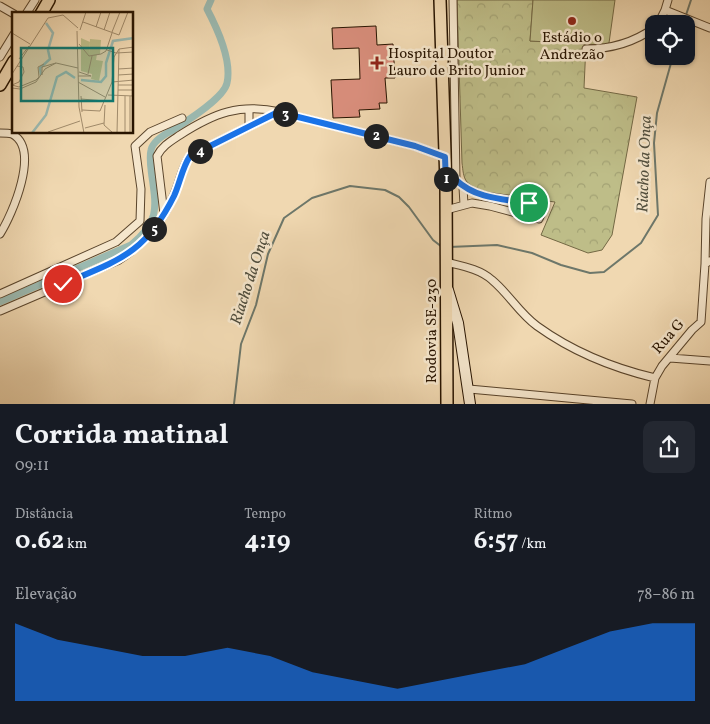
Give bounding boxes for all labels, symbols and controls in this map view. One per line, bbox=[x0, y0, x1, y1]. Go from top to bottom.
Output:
inset map bbox=[12, 12, 134, 134]
marker: Estádio o Andrezão bbox=[566, 15, 578, 27]
map controls bbox=[645, 15, 695, 65]
button: locate bbox=[645, 15, 695, 65]
place label: Estádio o Andrezão bbox=[540, 28, 604, 66]
place label: Hospital Doutor Lauro de Brito Junior bbox=[388, 44, 526, 82]
marker: Hospital Doutor Lauro de Brito Junior bbox=[370, 56, 384, 70]
pin: 3 bbox=[272, 102, 298, 126]
text: 3 bbox=[282, 105, 289, 124]
water label: Riacho da Onça bbox=[632, 115, 658, 213]
pin: 2 bbox=[364, 124, 388, 148]
text: 2 bbox=[373, 127, 380, 146]
pin: 4 bbox=[188, 138, 212, 164]
text: 4 bbox=[196, 142, 205, 161]
pin: 1 bbox=[434, 166, 458, 192]
text: 1 bbox=[444, 170, 449, 189]
pin bbox=[508, 182, 550, 224]
icon: arrive bbox=[515, 189, 543, 217]
pin: 5 bbox=[142, 216, 166, 242]
text: 5 bbox=[151, 220, 158, 239]
water label: Riacho da Onça bbox=[226, 228, 277, 328]
pin bbox=[42, 263, 84, 305]
icon: check bbox=[49, 270, 77, 298]
street label: Rodovia SE-230 bbox=[422, 279, 443, 383]
street label: Rua G bbox=[648, 315, 690, 359]
text: Corrida matinal bbox=[15, 416, 229, 455]
button: share bbox=[643, 421, 695, 473]
text: 09:11 bbox=[15, 455, 49, 477]
text: Distância bbox=[15, 505, 73, 524]
text: Tempo bbox=[244, 505, 286, 524]
text: Ritmo bbox=[474, 505, 512, 524]
text: 0.62 bbox=[15, 524, 64, 559]
text: 4:19 bbox=[244, 524, 290, 559]
text: 6:57 bbox=[474, 524, 518, 559]
text: km bbox=[64, 535, 87, 554]
text: /km bbox=[518, 535, 546, 554]
text: Elevação bbox=[15, 584, 77, 606]
text: 78–86 m bbox=[637, 584, 695, 606]

